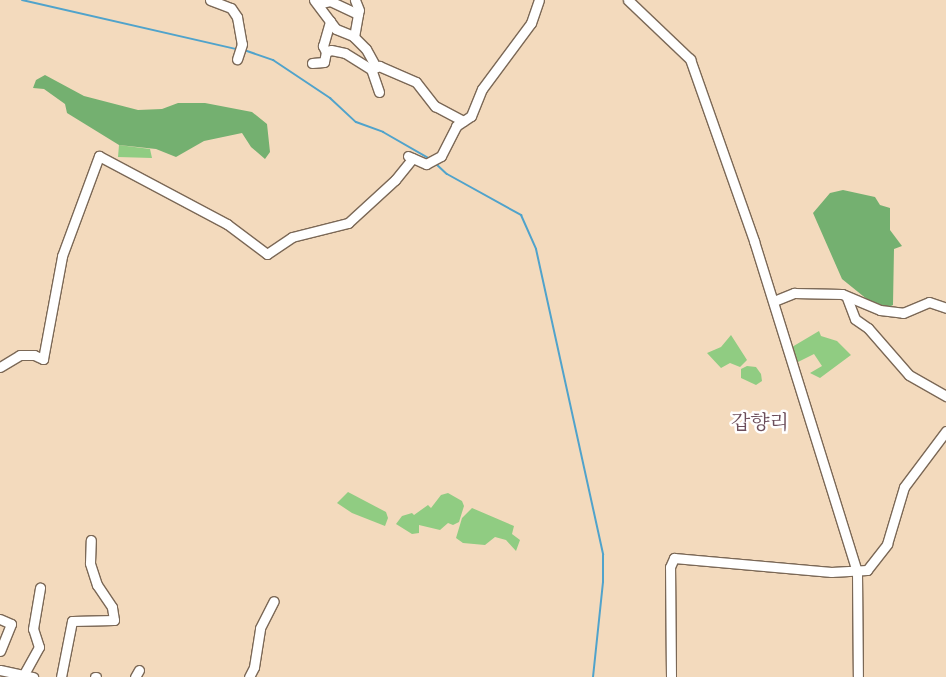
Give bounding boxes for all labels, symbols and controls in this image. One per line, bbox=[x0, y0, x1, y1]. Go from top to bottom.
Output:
district label: 갑향리 bbox=[731, 410, 789, 434]

